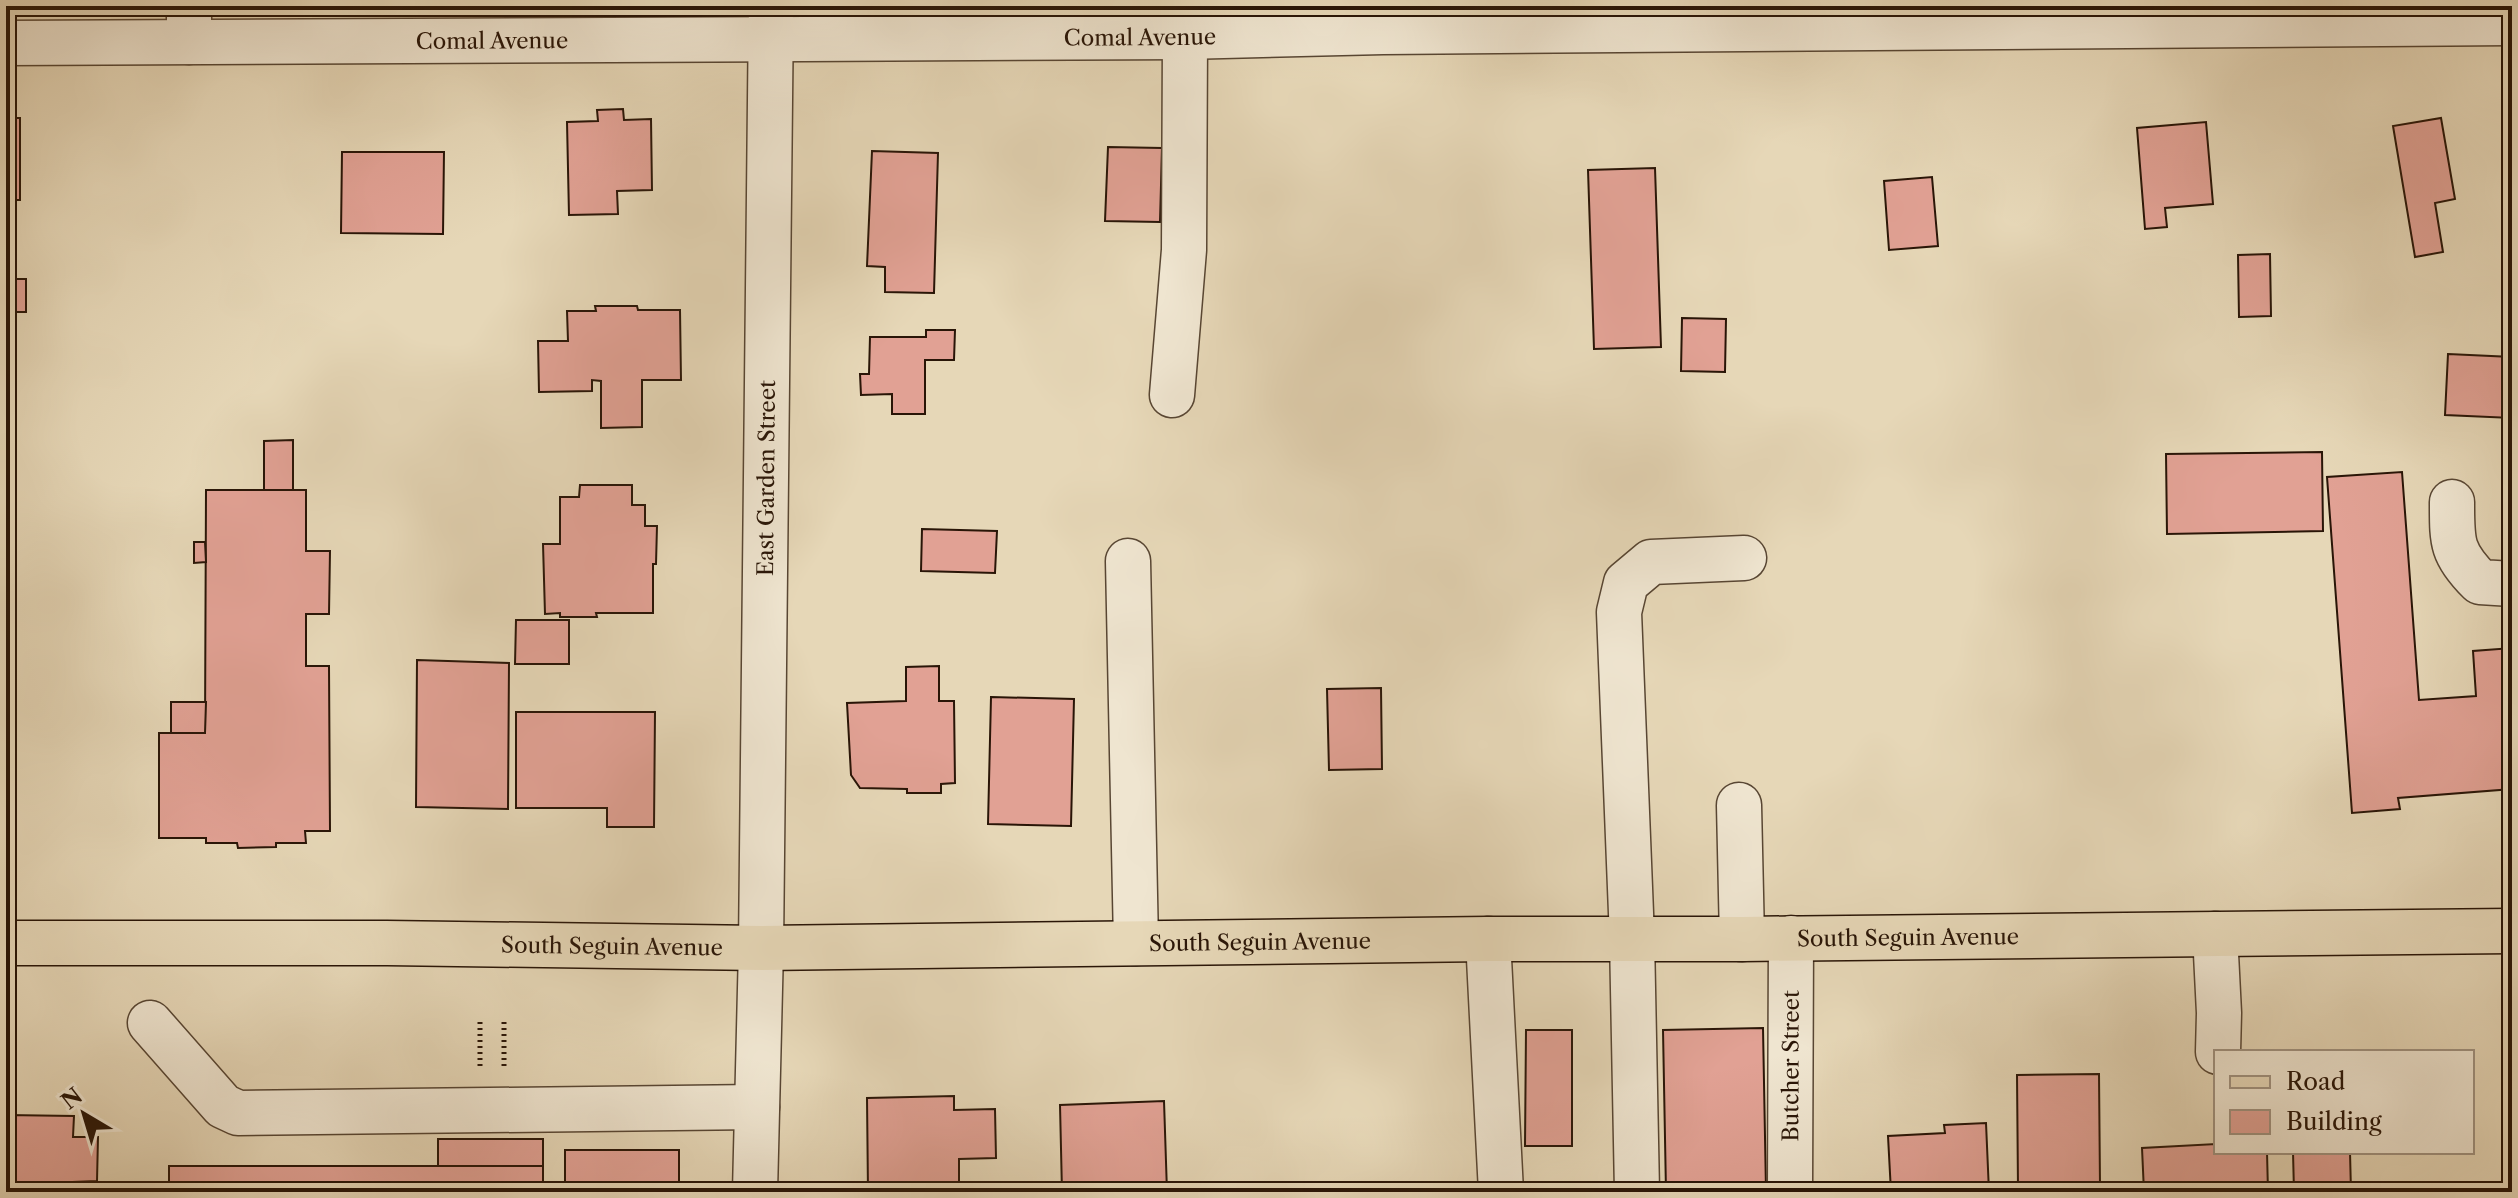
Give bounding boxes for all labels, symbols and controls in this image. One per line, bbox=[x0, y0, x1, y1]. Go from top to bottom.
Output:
street label: Comal Avenue bbox=[1064, 23, 1217, 52]
street label: Comal Avenue bbox=[416, 27, 568, 55]
street label: East Garden Street bbox=[752, 380, 781, 576]
street label: South Seguin Avenue bbox=[1797, 923, 2019, 952]
street label: South Seguin Avenue bbox=[1149, 927, 1371, 957]
street label: South Seguin Avenue bbox=[501, 932, 723, 961]
street label: Butcher Street bbox=[1777, 990, 1805, 1142]
legend bbox=[2214, 1050, 2474, 1154]
text: Road bbox=[2286, 1067, 2346, 1096]
north arrow bbox=[44, 1074, 124, 1154]
text: N bbox=[56, 1082, 88, 1115]
text: Building bbox=[2286, 1107, 2382, 1136]

